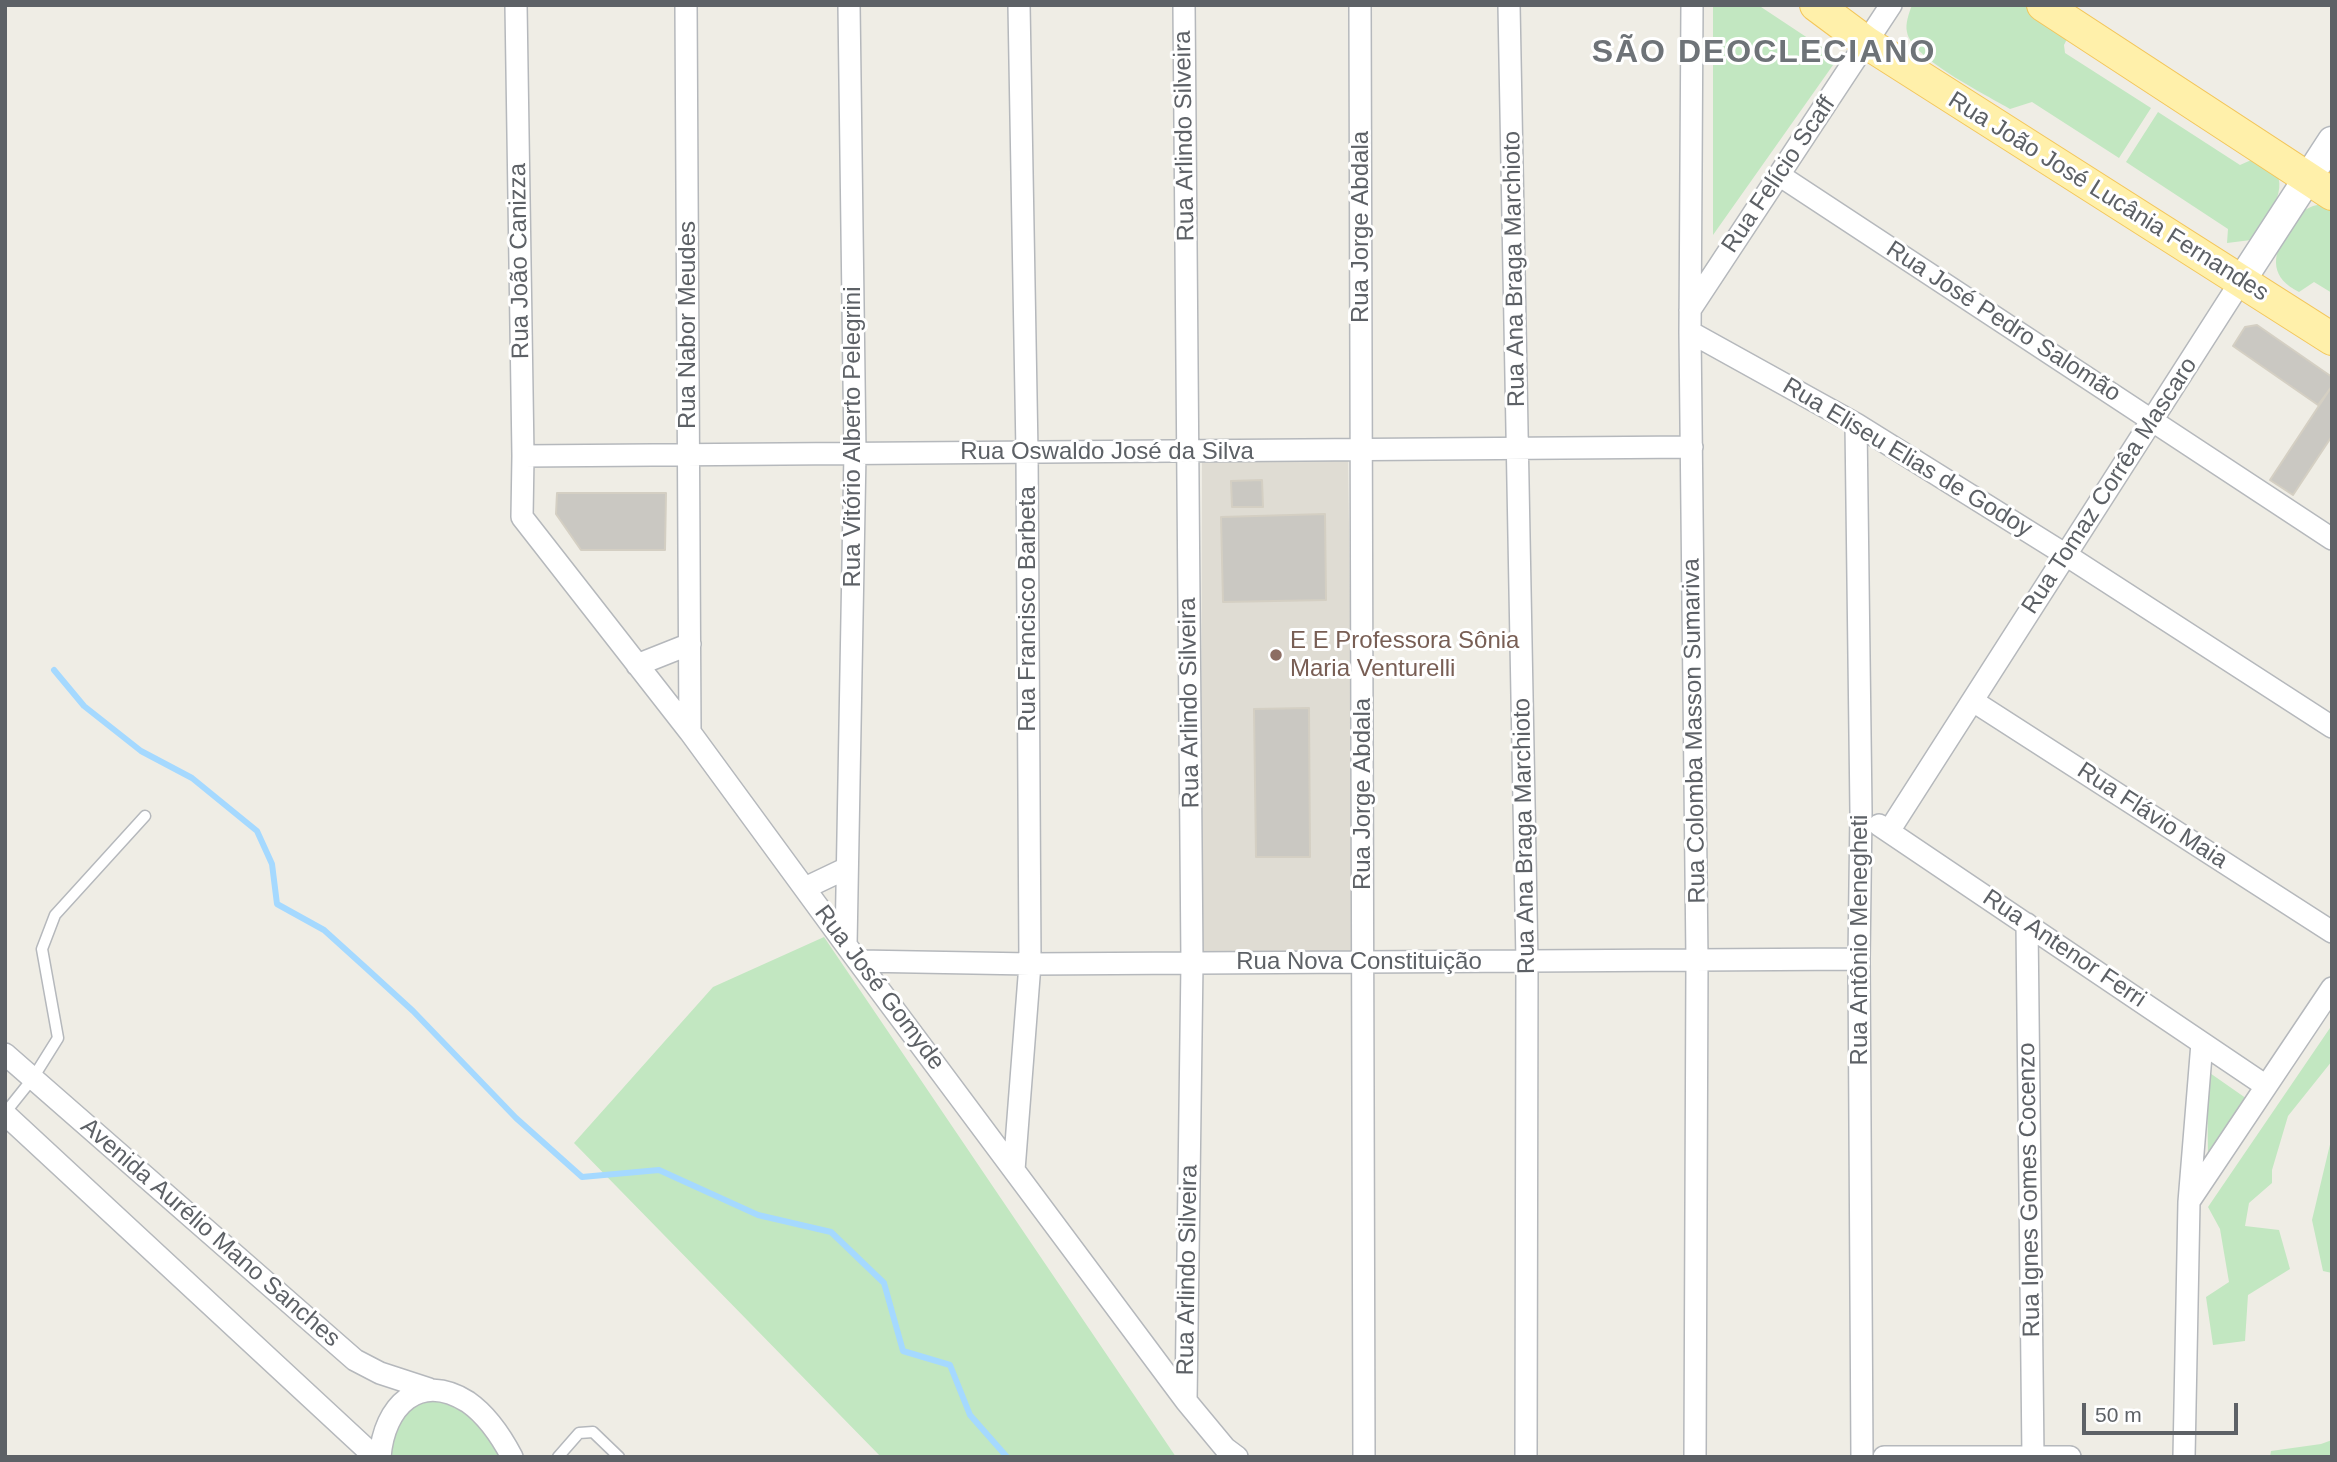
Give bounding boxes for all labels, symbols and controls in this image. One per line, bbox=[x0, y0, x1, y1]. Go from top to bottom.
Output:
street label: Rua Arlindo Silveira bbox=[1169, 30, 1201, 242]
district label: SÃO DEOCLECIANO bbox=[1594, 34, 1934, 72]
street label: Rua João José Lucânia Fernandes bbox=[1943, 86, 2273, 308]
street label: Rua Felício Scaff bbox=[1716, 91, 1842, 259]
street label: Rua Jorge Abdala bbox=[1347, 131, 1375, 323]
street label: Rua Ana Braga Marchioto bbox=[1498, 131, 1532, 407]
street label: Rua João Canizza bbox=[504, 163, 536, 359]
street label: Rua Nabor Meudes bbox=[674, 221, 702, 429]
street label: Rua José Pedro Salomão bbox=[1880, 235, 2126, 409]
street label: Rua Vitório Alberto Pelegrini bbox=[839, 286, 867, 588]
street label: Rua Tomaz Corrêa Mascaro bbox=[2016, 352, 2204, 620]
street label: Rua Eliseu Elias de Godoy bbox=[1777, 372, 2037, 544]
street label: Rua Oswaldo José da Silva bbox=[960, 438, 1254, 466]
street label: Rua Francisco Barbeta bbox=[1014, 486, 1042, 732]
street label: Rua Colomba Masson Sumariva bbox=[1678, 558, 1712, 904]
street label: Rua Arlindo Silveira bbox=[1174, 597, 1206, 809]
place label: E E Professora Sônia Maria Venturelli bbox=[1290, 627, 1519, 683]
marker: E E Professora Sônia Maria Venturelli bbox=[1268, 647, 1284, 663]
street label: Rua Jorge Abdala bbox=[1349, 698, 1377, 890]
street label: Rua Ana Braga Marchioto bbox=[1508, 698, 1542, 974]
street label: Rua Flávio Maia bbox=[2071, 757, 2233, 875]
street label: Rua Antônio Menegheti bbox=[1846, 815, 1874, 1065]
street label: Rua Antenor Ferri bbox=[1977, 884, 2151, 1014]
street label: Rua José Gomyde bbox=[808, 900, 950, 1076]
street label: Rua Nova Constituição bbox=[1236, 948, 1482, 976]
street label: Rua Ignes Gomes Cocenzo bbox=[2013, 1042, 2047, 1338]
street label: Avenida Aurélio Mano Sanches bbox=[74, 1112, 346, 1354]
street label: Rua Arlindo Silveira bbox=[1172, 1164, 1204, 1376]
scale bar bbox=[2085, 1388, 2241, 1432]
text: 50 m bbox=[2095, 1403, 2142, 1426]

